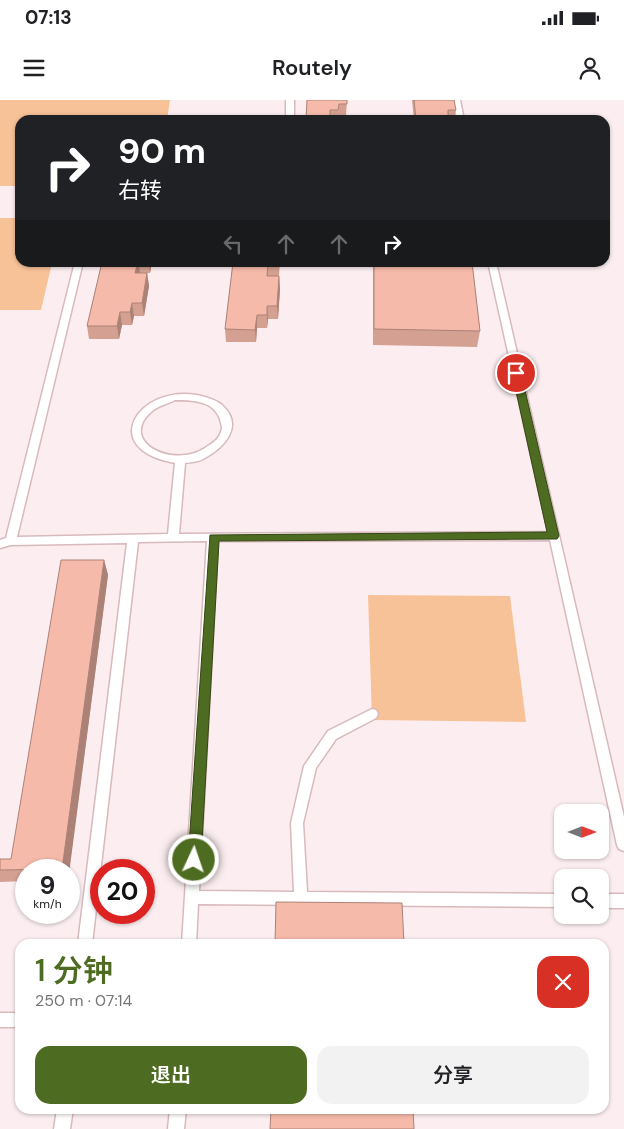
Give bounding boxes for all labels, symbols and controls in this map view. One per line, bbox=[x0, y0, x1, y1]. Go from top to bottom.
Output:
text: 07:13 bbox=[25, 5, 72, 30]
text: Routely bbox=[272, 53, 352, 82]
icon: menu bbox=[20, 54, 48, 82]
icon: person bbox=[576, 54, 604, 82]
text: 90 m bbox=[118, 128, 206, 174]
icon: right bbox=[35, 135, 100, 200]
text: 右转 bbox=[118, 176, 162, 205]
icon: left bbox=[219, 230, 247, 258]
icon: ahead bbox=[272, 230, 300, 258]
icon: ahead bbox=[325, 230, 353, 258]
icon: right bbox=[378, 230, 406, 258]
pin bbox=[495, 352, 537, 394]
icon: arrive bbox=[502, 359, 530, 387]
north arrow bbox=[554, 804, 609, 859]
map controls bbox=[554, 804, 609, 924]
position arrow bbox=[167, 833, 219, 885]
speed limit sign: 20 bbox=[90, 859, 155, 924]
text: 9 bbox=[40, 869, 55, 902]
button: search bbox=[554, 869, 609, 924]
text: km/h bbox=[33, 896, 62, 912]
text: 1 分钟 bbox=[35, 951, 113, 990]
button: close bbox=[537, 956, 589, 1008]
text: 250 m · 07:14 bbox=[35, 990, 132, 1011]
button: 退出 bbox=[35, 1046, 307, 1104]
button: 分享 bbox=[317, 1046, 589, 1104]

